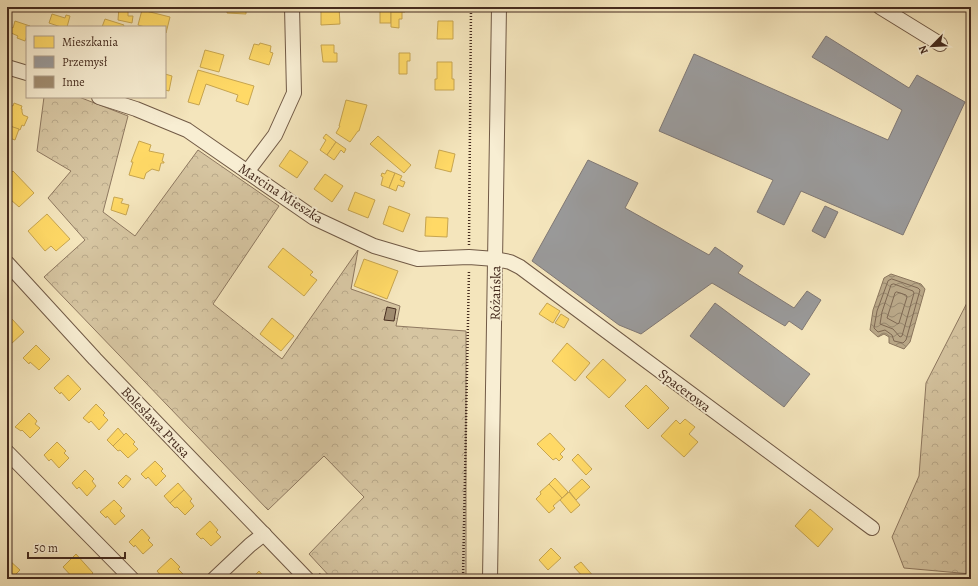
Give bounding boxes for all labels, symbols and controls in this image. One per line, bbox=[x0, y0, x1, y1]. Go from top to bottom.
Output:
legend bbox=[26, 26, 166, 98]
north arrow bbox=[912, 26, 952, 66]
text: Mieszkania bbox=[62, 34, 118, 50]
text: N bbox=[915, 43, 932, 57]
text: Przemysł bbox=[62, 54, 108, 70]
text: Inne bbox=[62, 74, 85, 90]
street label: Marcina Mieszka bbox=[235, 159, 327, 228]
street label: Różańska bbox=[486, 265, 505, 321]
street label: Spacerowa bbox=[654, 364, 715, 417]
street label: Bolesława Prusa bbox=[117, 383, 195, 462]
scale bar bbox=[28, 534, 125, 560]
text: 50 m bbox=[34, 540, 58, 556]

